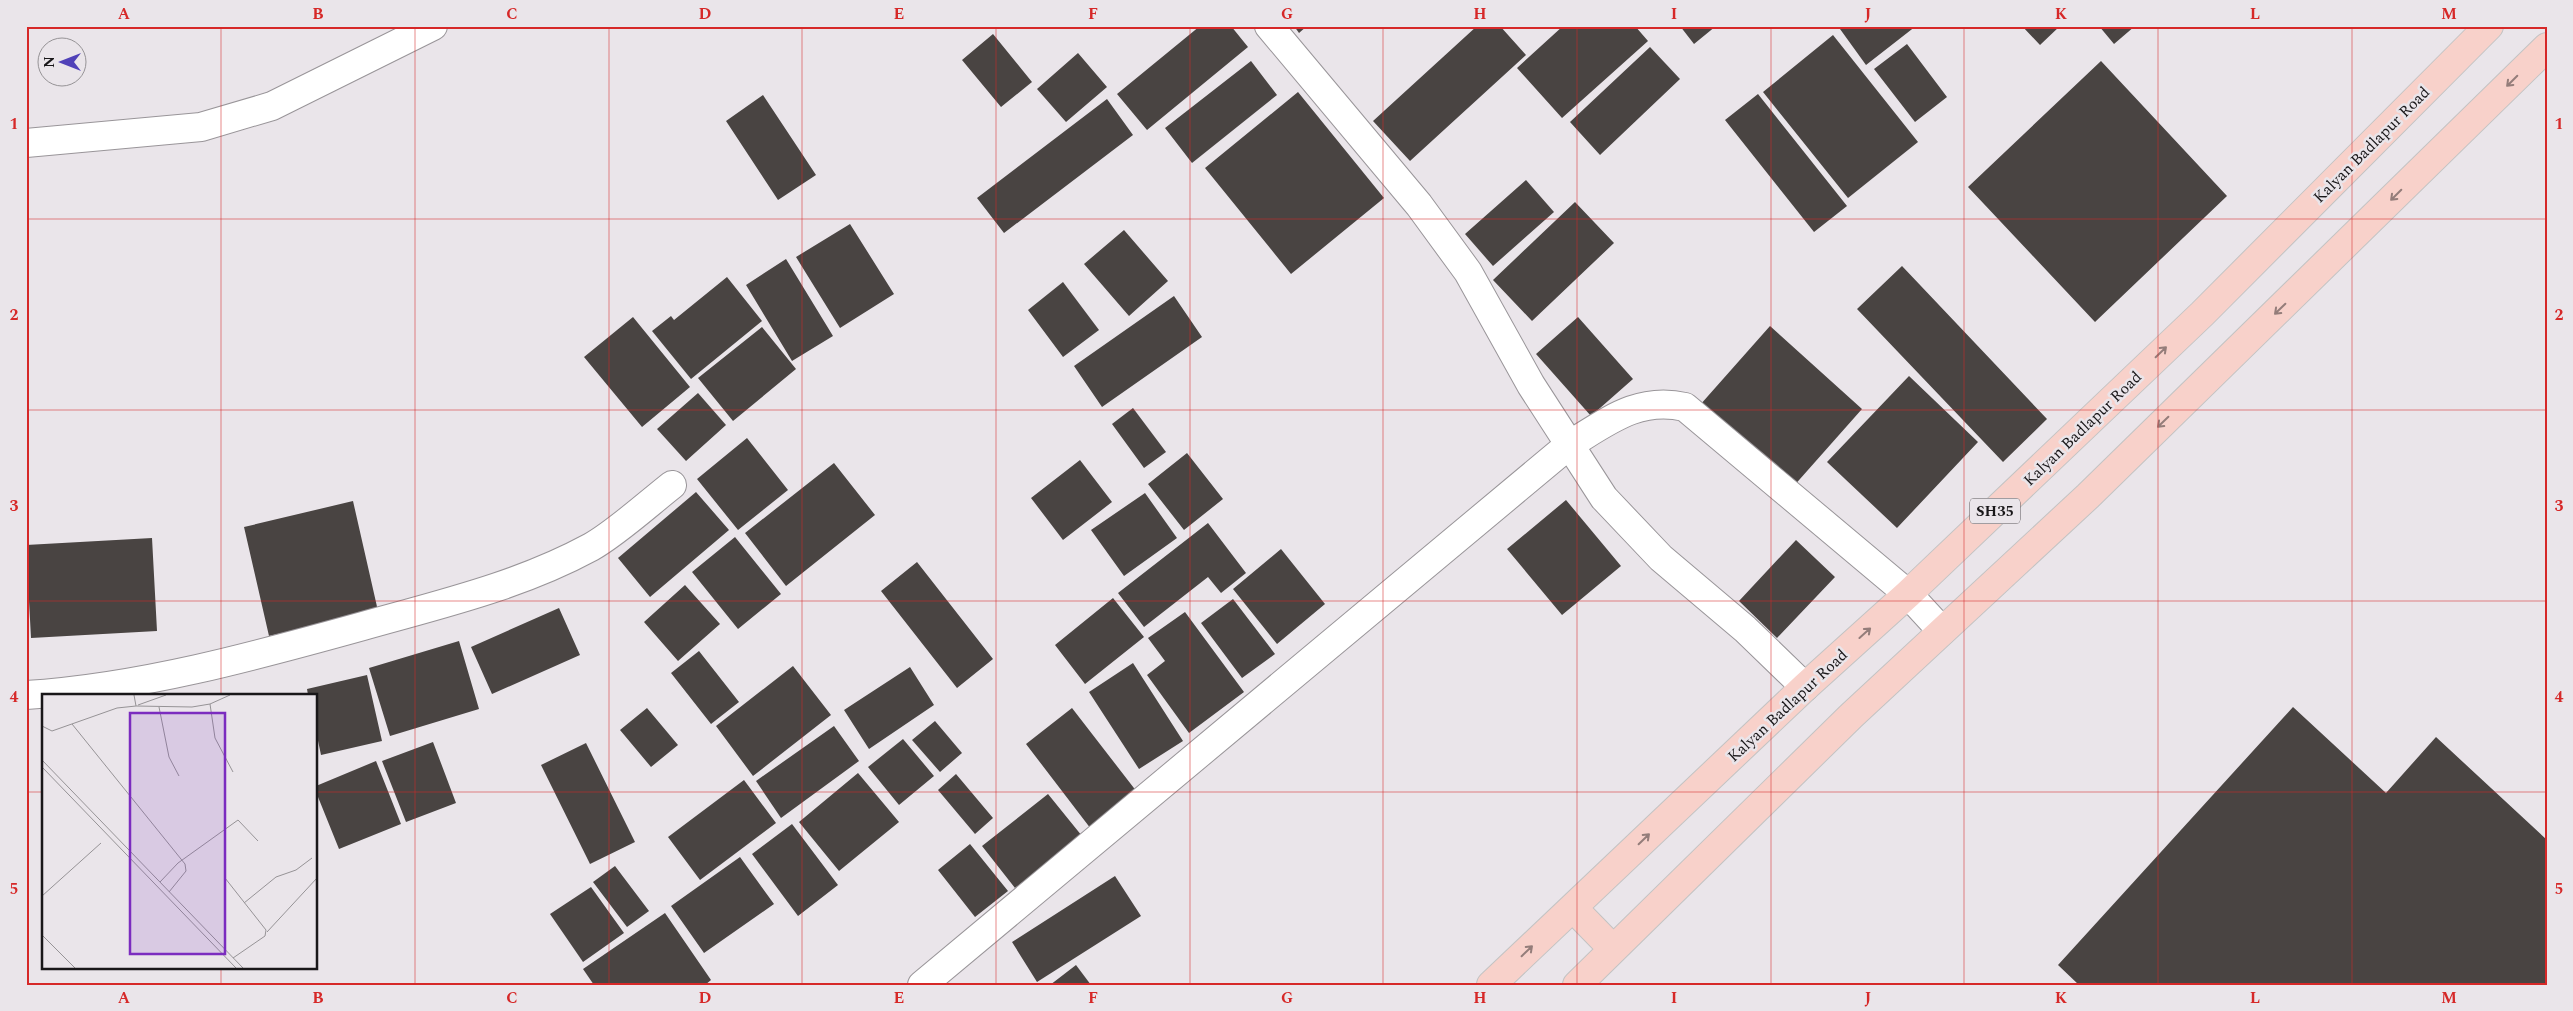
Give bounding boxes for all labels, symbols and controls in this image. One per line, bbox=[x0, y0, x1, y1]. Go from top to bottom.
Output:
text: A bbox=[118, 2, 131, 26]
text: B bbox=[312, 2, 324, 26]
text: C bbox=[506, 2, 518, 26]
text: D bbox=[699, 2, 712, 26]
text: E bbox=[894, 2, 904, 26]
text: F bbox=[1088, 2, 1098, 26]
text: G bbox=[1281, 2, 1293, 26]
text: H bbox=[1473, 2, 1487, 26]
text: I bbox=[1671, 2, 1677, 26]
text: J bbox=[1865, 2, 1872, 26]
text: K bbox=[2055, 2, 2068, 26]
text: L bbox=[2250, 2, 2260, 26]
text: M bbox=[2441, 2, 2457, 26]
north arrow bbox=[38, 38, 88, 88]
text: N bbox=[39, 56, 60, 68]
one-way arrow bbox=[2506, 75, 2518, 88]
street label: Kalyan Badlapur Road bbox=[2308, 81, 2436, 209]
text: 1 bbox=[10, 112, 18, 136]
text: 1 bbox=[2555, 112, 2563, 136]
one-way arrow bbox=[2390, 189, 2402, 201]
text: 2 bbox=[10, 303, 19, 327]
one-way arrow bbox=[2274, 303, 2286, 315]
text: 2 bbox=[2555, 303, 2564, 327]
one-way arrow bbox=[2155, 346, 2167, 358]
street label: Kalyan Badlapur Road bbox=[2018, 366, 2147, 492]
one-way arrow bbox=[2157, 416, 2170, 428]
text: 3 bbox=[10, 494, 19, 518]
text: 3 bbox=[2555, 494, 2564, 518]
road number: SH35 bbox=[1970, 498, 2020, 524]
one-way arrow bbox=[1859, 627, 1872, 638]
street label: Kalyan Badlapur Road bbox=[1722, 643, 1853, 768]
text: 4 bbox=[10, 685, 19, 709]
text: 4 bbox=[2555, 685, 2564, 709]
inset map bbox=[42, 694, 318, 968]
one-way arrow bbox=[1638, 833, 1651, 845]
text: 5 bbox=[10, 877, 18, 901]
text: 5 bbox=[2555, 877, 2563, 901]
one-way arrow bbox=[1520, 945, 1533, 957]
text: A bbox=[118, 986, 131, 1010]
text: B bbox=[312, 986, 324, 1010]
text: C bbox=[506, 986, 518, 1010]
text: D bbox=[699, 986, 712, 1010]
text: E bbox=[894, 986, 904, 1010]
text: F bbox=[1088, 986, 1098, 1010]
text: G bbox=[1281, 986, 1293, 1010]
text: H bbox=[1473, 986, 1487, 1010]
text: I bbox=[1671, 986, 1677, 1010]
text: J bbox=[1865, 986, 1872, 1010]
text: K bbox=[2055, 986, 2068, 1010]
text: L bbox=[2250, 986, 2260, 1010]
text: M bbox=[2441, 986, 2457, 1010]

